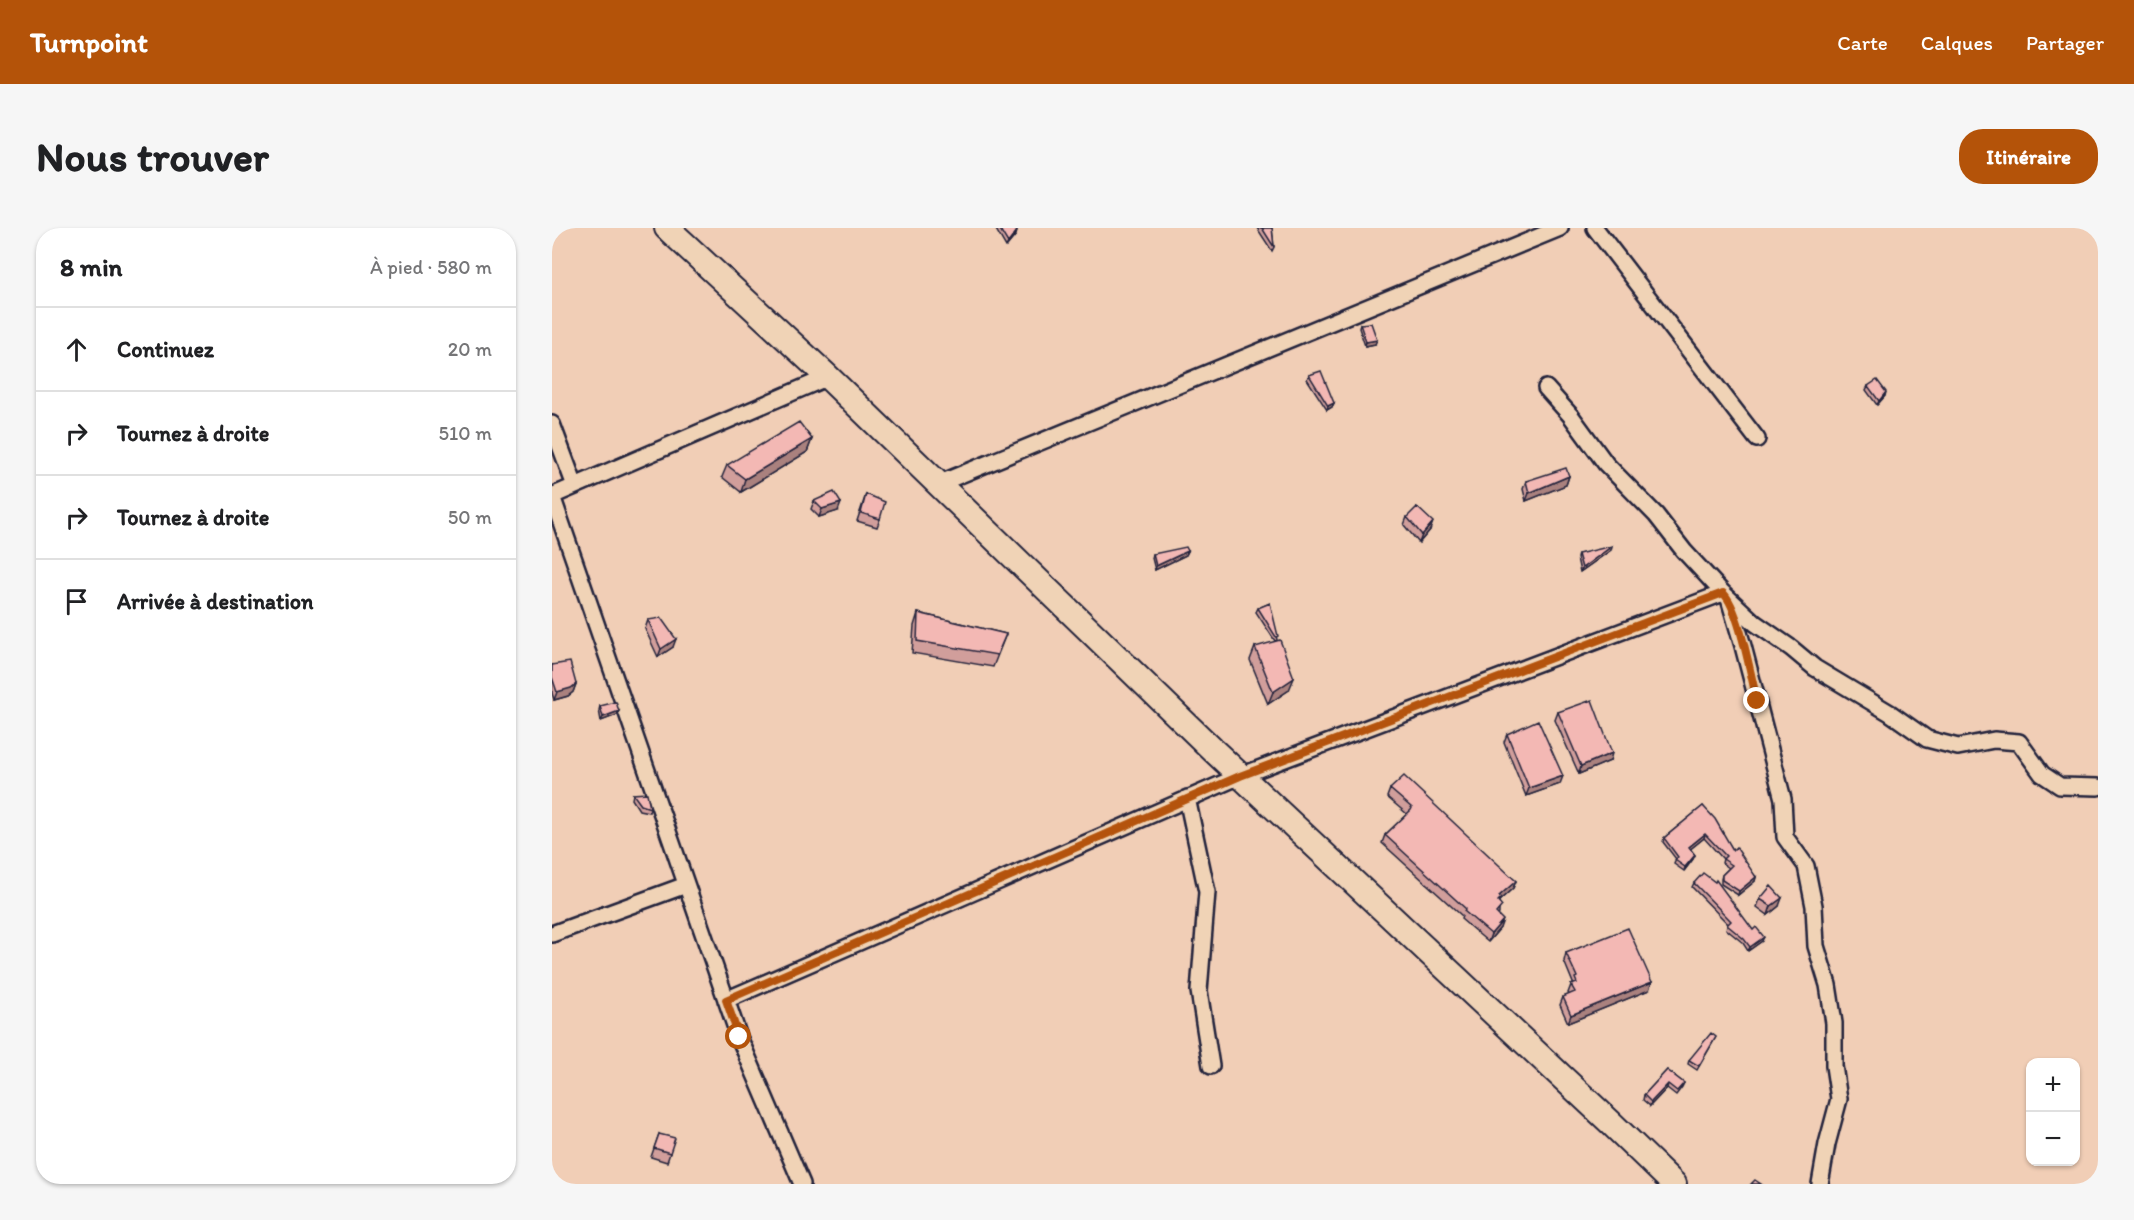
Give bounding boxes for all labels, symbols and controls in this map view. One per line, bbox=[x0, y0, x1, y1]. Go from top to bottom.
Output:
text: Turnpoint bbox=[30, 25, 148, 59]
text: Carte bbox=[1837, 30, 1888, 55]
text: Calques bbox=[1921, 30, 1993, 55]
text: Partager bbox=[2026, 30, 2104, 55]
button: Itinéraire bbox=[1959, 129, 2098, 184]
text: Nous trouver bbox=[36, 131, 269, 182]
text: 8 min bbox=[60, 251, 122, 283]
text: À pied · 580 m bbox=[370, 255, 492, 279]
icon: ahead bbox=[60, 333, 93, 366]
text: Continuez bbox=[117, 336, 214, 363]
text: 20 m bbox=[448, 337, 492, 361]
icon: right bbox=[60, 417, 93, 450]
text: Tournez à droite bbox=[117, 420, 269, 447]
text: 510 m bbox=[439, 421, 492, 445]
icon: right bbox=[60, 501, 93, 534]
text: Tournez à droite bbox=[117, 504, 269, 531]
text: 50 m bbox=[448, 505, 492, 529]
icon: arrive bbox=[60, 585, 93, 618]
text: Arrivée à destination bbox=[117, 588, 313, 615]
route end bbox=[1743, 687, 1769, 713]
route start bbox=[725, 1023, 751, 1049]
map controls bbox=[2026, 1058, 2080, 1166]
button: + bbox=[2026, 1058, 2080, 1112]
button: − bbox=[2026, 1112, 2080, 1166]

